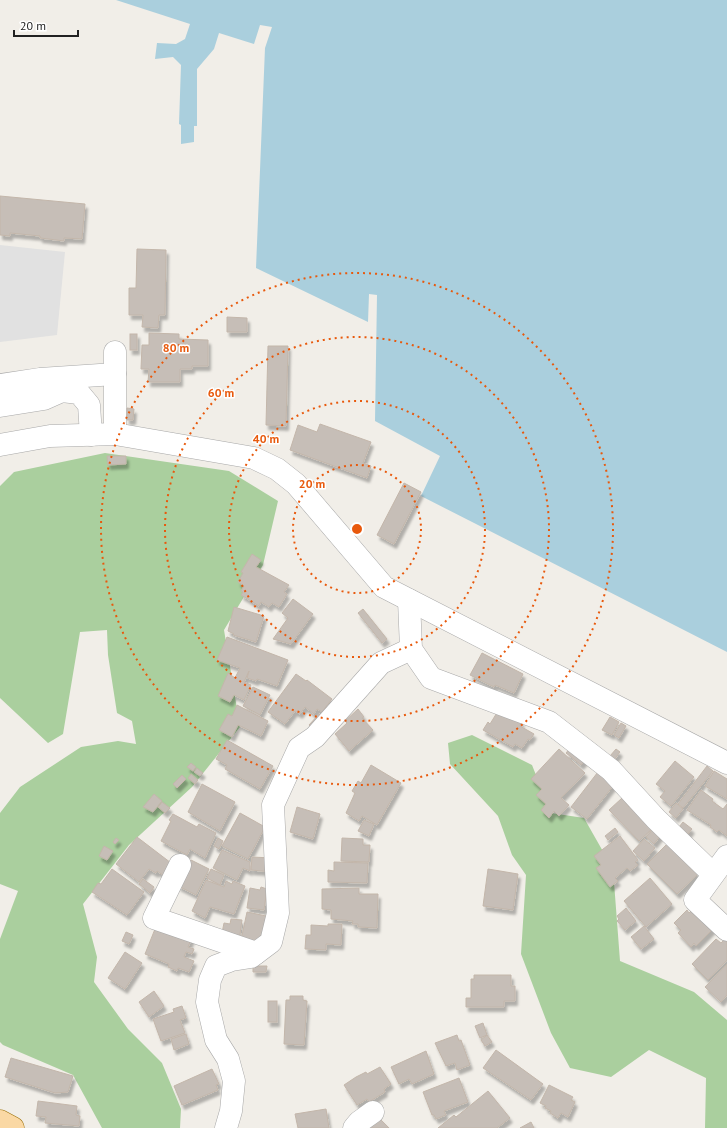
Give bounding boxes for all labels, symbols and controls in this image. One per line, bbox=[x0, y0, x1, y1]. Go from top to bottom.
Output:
scale bar bbox=[14, 12, 78, 38]
text: 20 m bbox=[20, 18, 46, 33]
text: 80 m bbox=[163, 340, 189, 355]
text: 60 m bbox=[208, 385, 234, 400]
text: 40 m bbox=[253, 431, 279, 446]
text: 20 m bbox=[299, 476, 325, 491]
centre of rings bbox=[350, 522, 364, 536]

